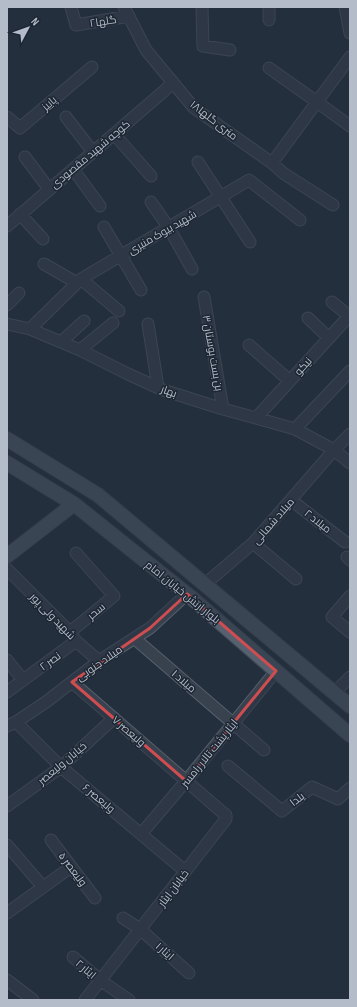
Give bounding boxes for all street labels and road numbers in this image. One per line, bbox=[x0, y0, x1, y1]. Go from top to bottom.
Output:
street label: گلها۲ bbox=[89, 13, 117, 30]
street label: پاییز bbox=[38, 93, 60, 114]
street label: ۱۸متری گلها bbox=[187, 98, 240, 143]
street label: کوچه شهید مقصودی bbox=[48, 117, 133, 191]
street label: شهید بیوک منیری bbox=[126, 208, 199, 257]
street label: بن بست بوستان ۳ bbox=[199, 314, 226, 392]
street label: نیکو bbox=[292, 355, 315, 378]
street label: بهار bbox=[158, 382, 179, 400]
street label: میلاد شمالی bbox=[250, 495, 297, 547]
street label: میلاد ۲ bbox=[302, 507, 334, 536]
street label: بلوار ارتش خیابان امام bbox=[142, 558, 223, 627]
street label: شهید ولی پور bbox=[26, 590, 78, 642]
street label: سحر bbox=[84, 600, 108, 623]
street label: میلاد جنوبی bbox=[74, 643, 125, 684]
street label: نصر ۲ bbox=[37, 649, 63, 673]
street label: میلاد ۱ bbox=[169, 667, 199, 696]
street label: ولیعصر ۷ bbox=[109, 713, 148, 749]
street label: ایثار پشت تالار رامسر bbox=[177, 717, 241, 791]
street label: خیابان ولیعصر bbox=[35, 739, 89, 788]
street label: ولیعصر ۶ bbox=[80, 781, 118, 816]
street label: یلدا bbox=[287, 790, 307, 809]
street label: ولیعصر ۵ bbox=[56, 850, 90, 889]
street label: خیابان ایثار bbox=[155, 867, 192, 910]
street label: ایثار ۱ bbox=[153, 940, 177, 963]
street label: ایثار ۲ bbox=[73, 957, 99, 982]

